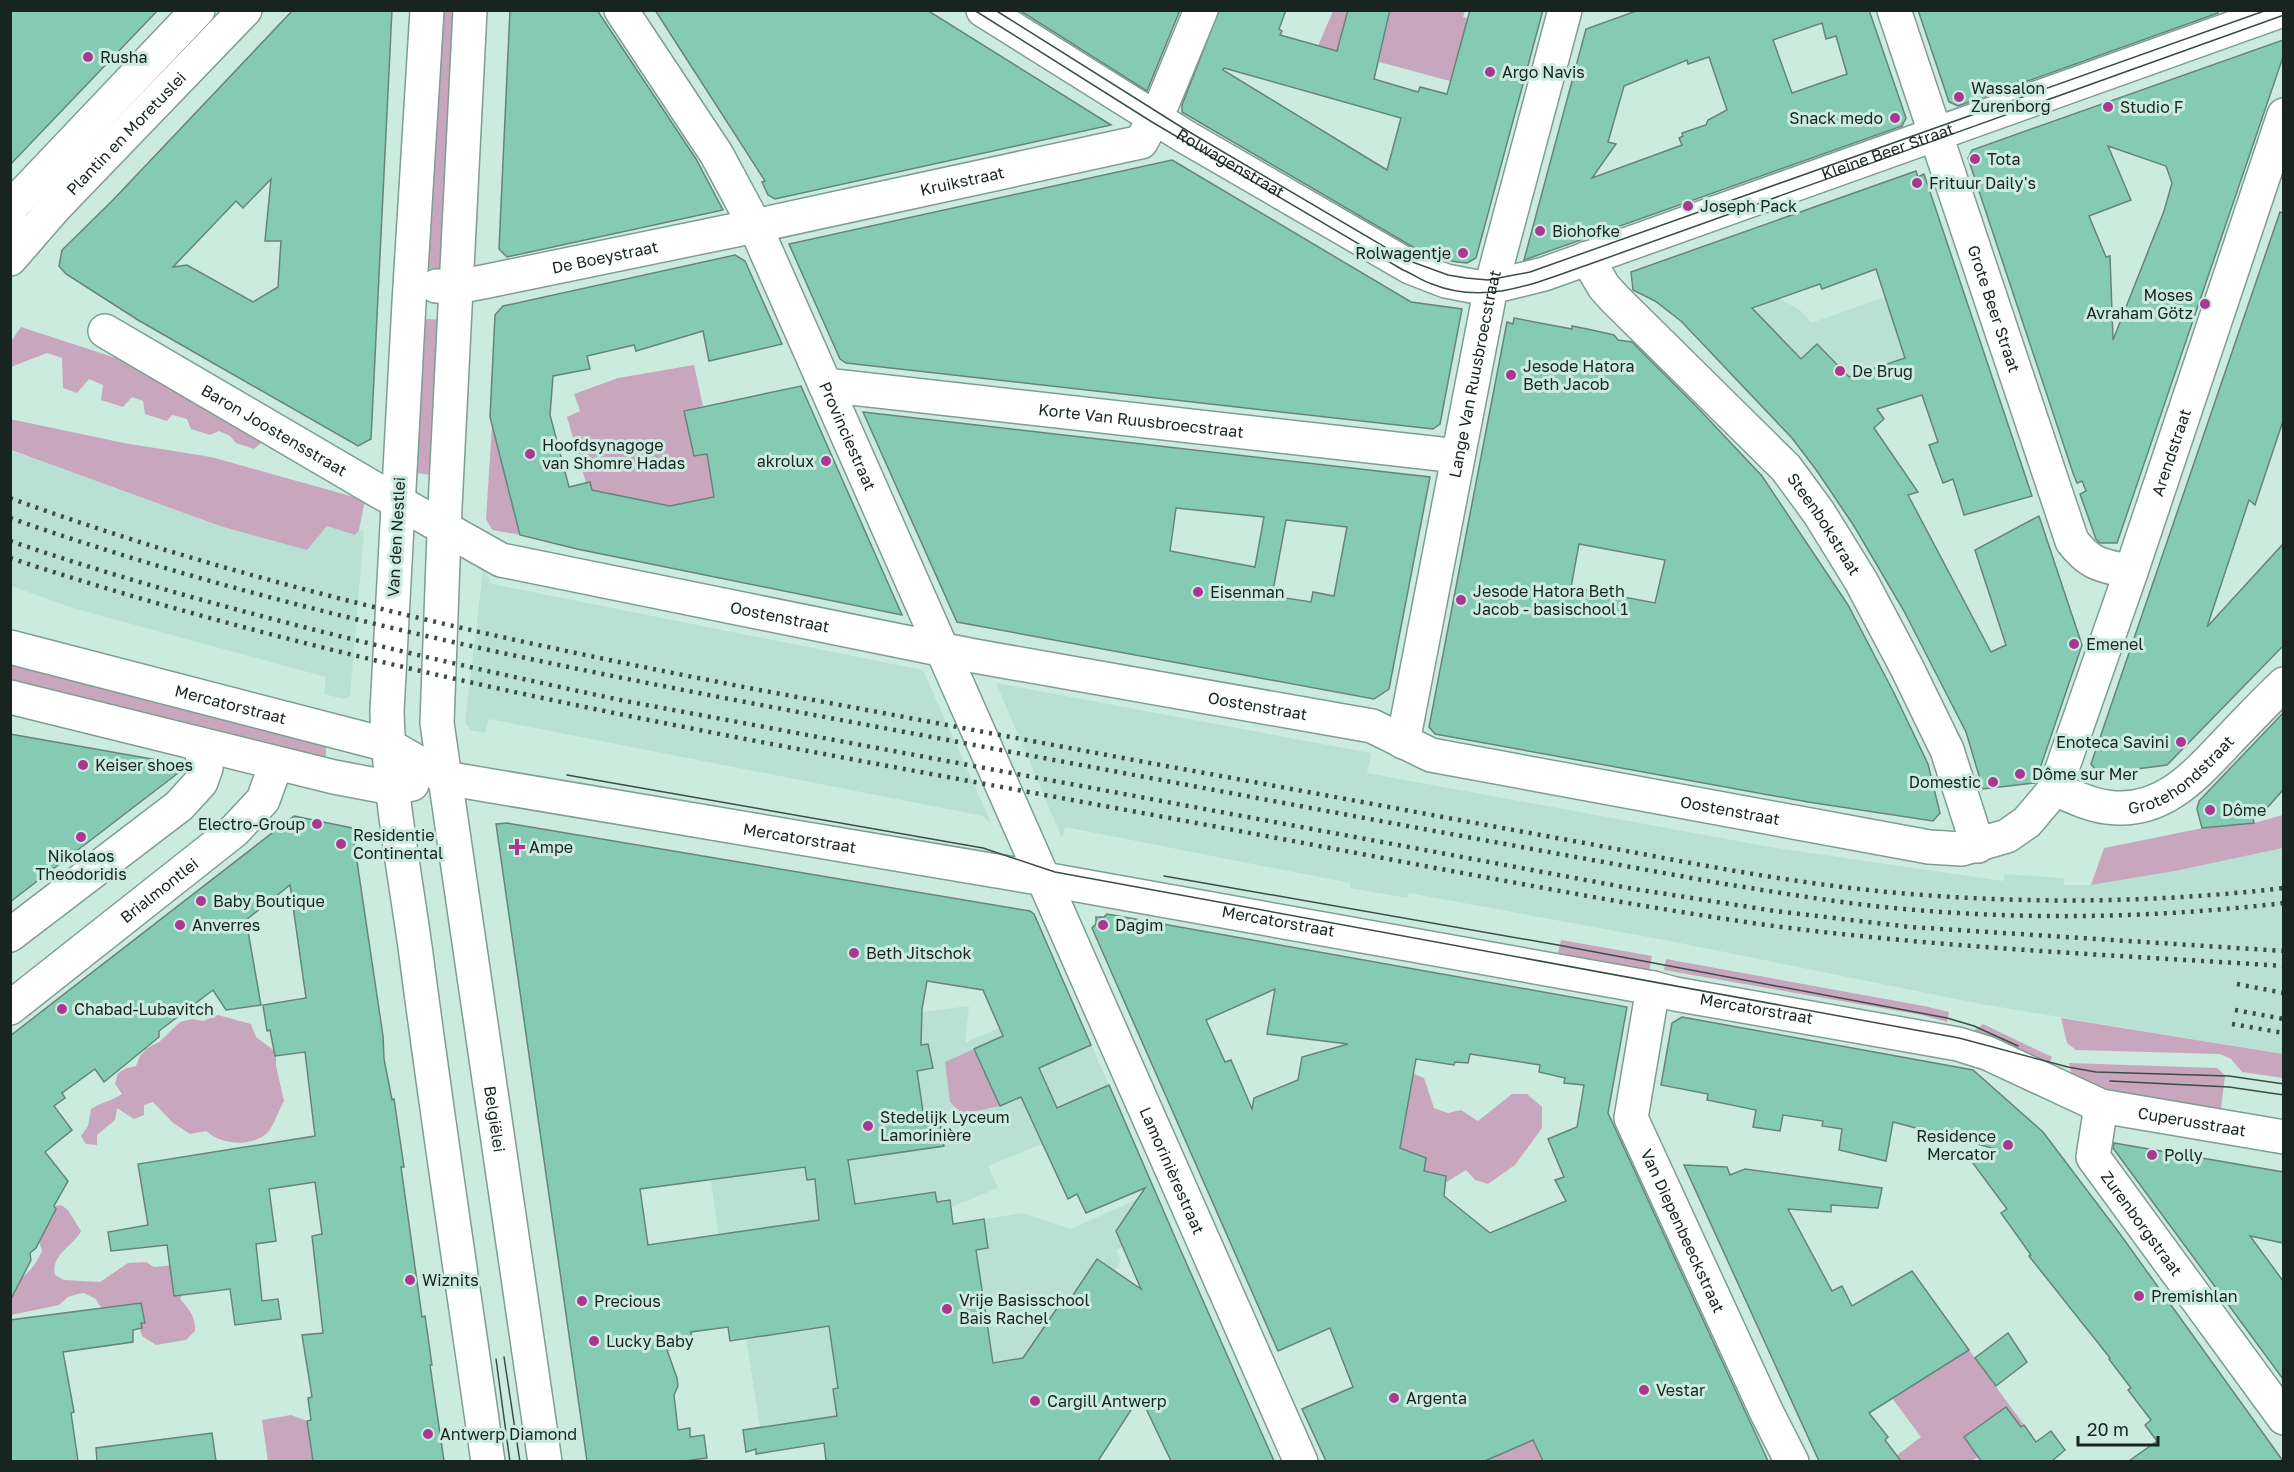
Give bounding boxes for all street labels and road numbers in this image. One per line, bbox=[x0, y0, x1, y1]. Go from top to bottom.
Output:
street label: Plantin en Moretuslei bbox=[62, 67, 190, 199]
street label: Kleine Beer Straat bbox=[1819, 119, 1956, 184]
street label: Rolwagenstraat bbox=[1173, 124, 1288, 202]
street label: Kruikstraat bbox=[918, 162, 1006, 200]
street label: De Boeystraat bbox=[550, 236, 660, 278]
street label: Grote Beer Straat bbox=[1963, 242, 2025, 375]
street label: Lange Van Ruusbroecstraat bbox=[1444, 268, 1505, 479]
street label: Provinciestraat bbox=[815, 379, 880, 493]
street label: Baron Joostensstraat bbox=[198, 380, 351, 480]
street label: Korte Van Ruusbroecstraat bbox=[1037, 399, 1245, 442]
street label: Arendstraat bbox=[2147, 406, 2195, 499]
street label: Steenbokstraat bbox=[1783, 469, 1865, 579]
street label: Van den Nestlei bbox=[383, 476, 409, 598]
street label: Oostenstraat bbox=[728, 597, 831, 636]
street label: Mercatorstraat bbox=[173, 680, 289, 728]
street label: Oostenstraat bbox=[1206, 687, 1309, 724]
street label: Grotehondstraat bbox=[2127, 731, 2238, 818]
street label: Oostenstraat bbox=[1679, 791, 1781, 829]
street label: Mercatorstraat bbox=[742, 818, 858, 857]
street label: Brialmontlei bbox=[116, 853, 202, 927]
street label: Mercatorstraat bbox=[1220, 901, 1337, 941]
street label: Mercatorstraat bbox=[1698, 989, 1814, 1028]
street label: Belgiëlei bbox=[480, 1084, 510, 1154]
street label: Cuperusstraat bbox=[2136, 1102, 2248, 1140]
street label: Lamorinièrestraat bbox=[1135, 1104, 1209, 1237]
street label: Van Diepenbeeckstraat bbox=[1637, 1146, 1729, 1316]
street label: Zurenborgstraat bbox=[2097, 1167, 2187, 1280]

